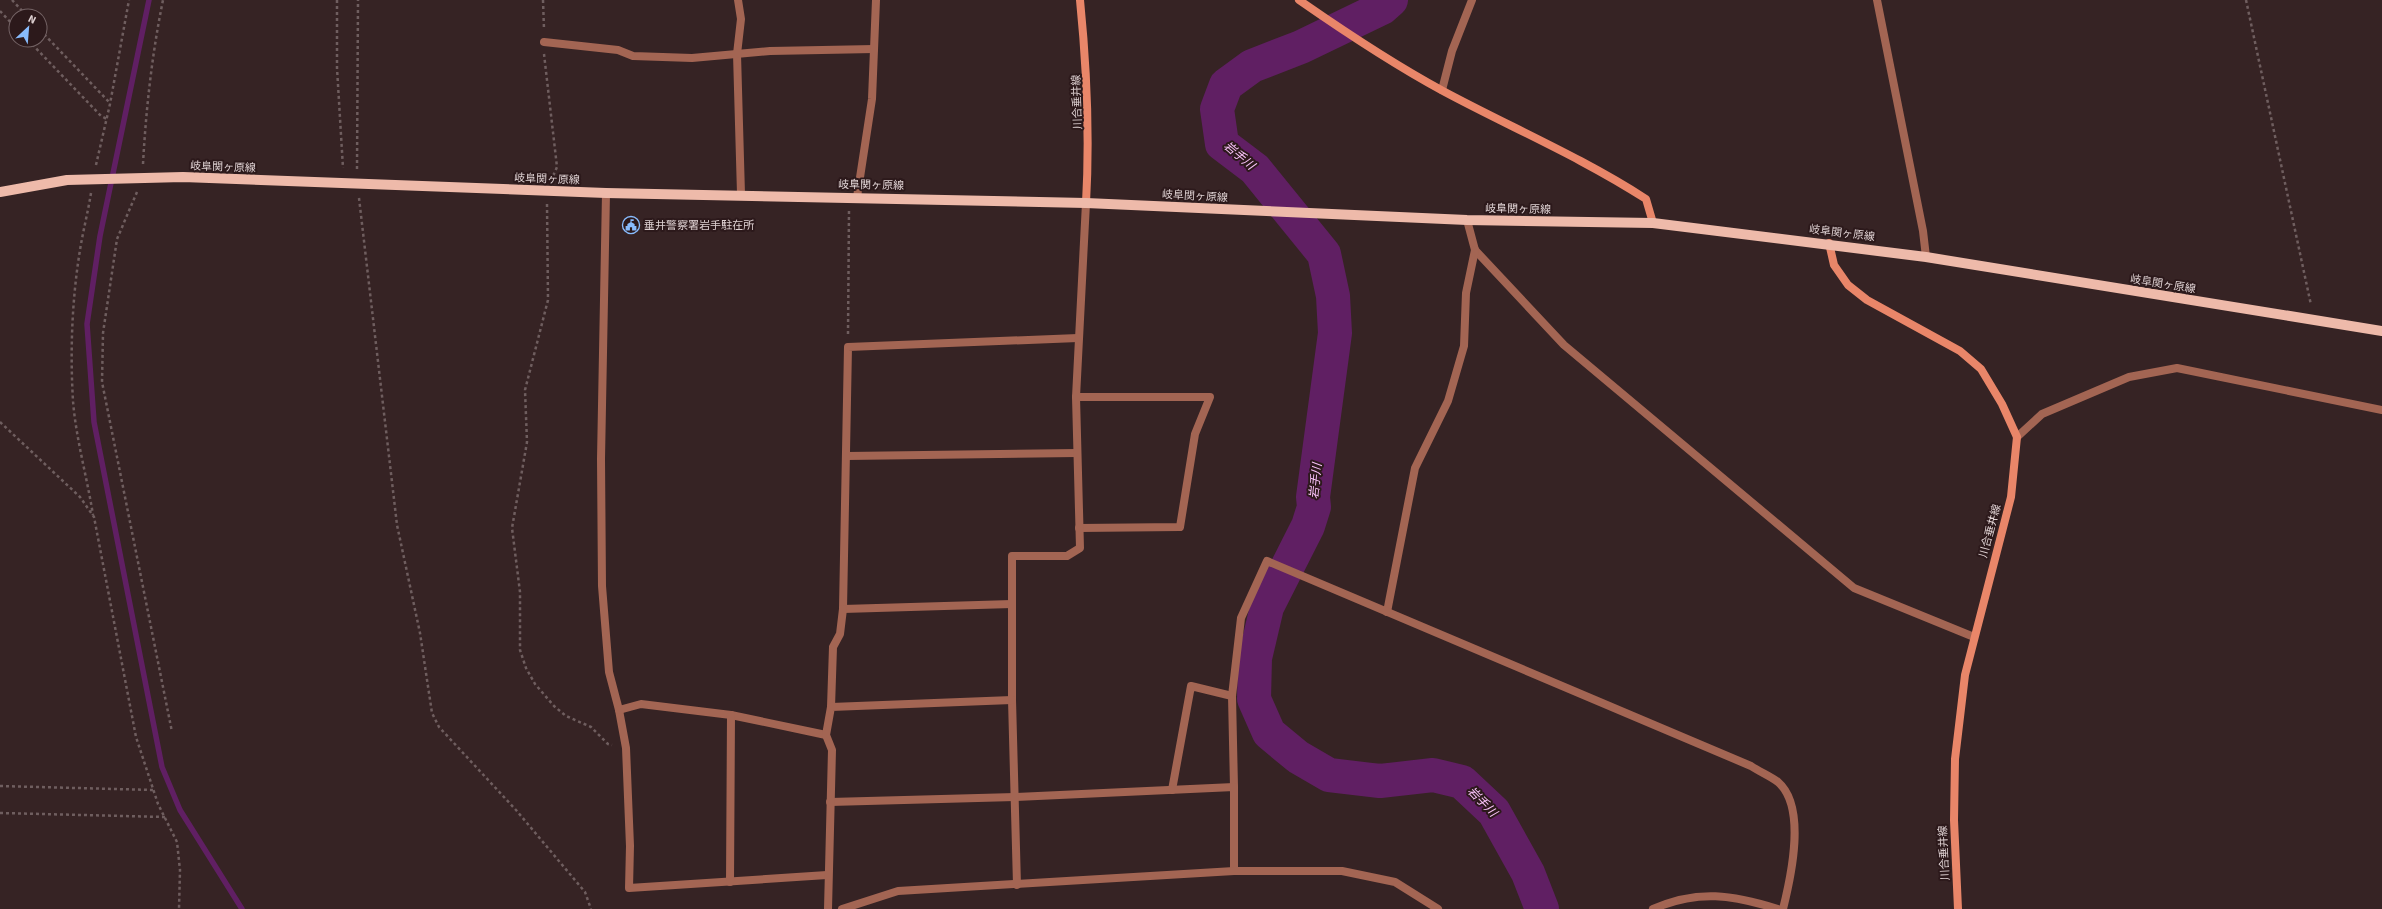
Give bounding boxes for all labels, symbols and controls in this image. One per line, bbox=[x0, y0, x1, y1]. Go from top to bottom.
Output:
north arrow bbox=[8, 8, 48, 48]
text: N bbox=[26, 11, 39, 28]
street label: 川合垂井線 bbox=[1069, 74, 1085, 130]
water label: 岩手川 bbox=[1220, 138, 1260, 175]
street label: 岐阜関ヶ原線 bbox=[190, 158, 256, 176]
street label: 岐阜関ヶ原線 bbox=[514, 170, 580, 188]
street label: 岐阜関ヶ原線 bbox=[838, 177, 904, 193]
street label: 岐阜関ヶ原線 bbox=[1162, 187, 1228, 205]
street label: 岐阜関ヶ原線 bbox=[1485, 201, 1551, 217]
public building icon: 垂井警察署岩手駐在所 bbox=[621, 215, 641, 235]
place label: 垂井警察署岩手駐在所 bbox=[644, 218, 755, 233]
street label: 岐阜関ヶ原線 bbox=[1808, 222, 1876, 244]
street label: 岐阜関ヶ原線 bbox=[2129, 271, 2197, 297]
water label: 岩手川 bbox=[1306, 460, 1327, 500]
street label: 川合垂井線 bbox=[1976, 502, 2004, 560]
water label: 岩手川 bbox=[1463, 783, 1502, 822]
street label: 川合垂井線 bbox=[1935, 825, 1953, 881]

